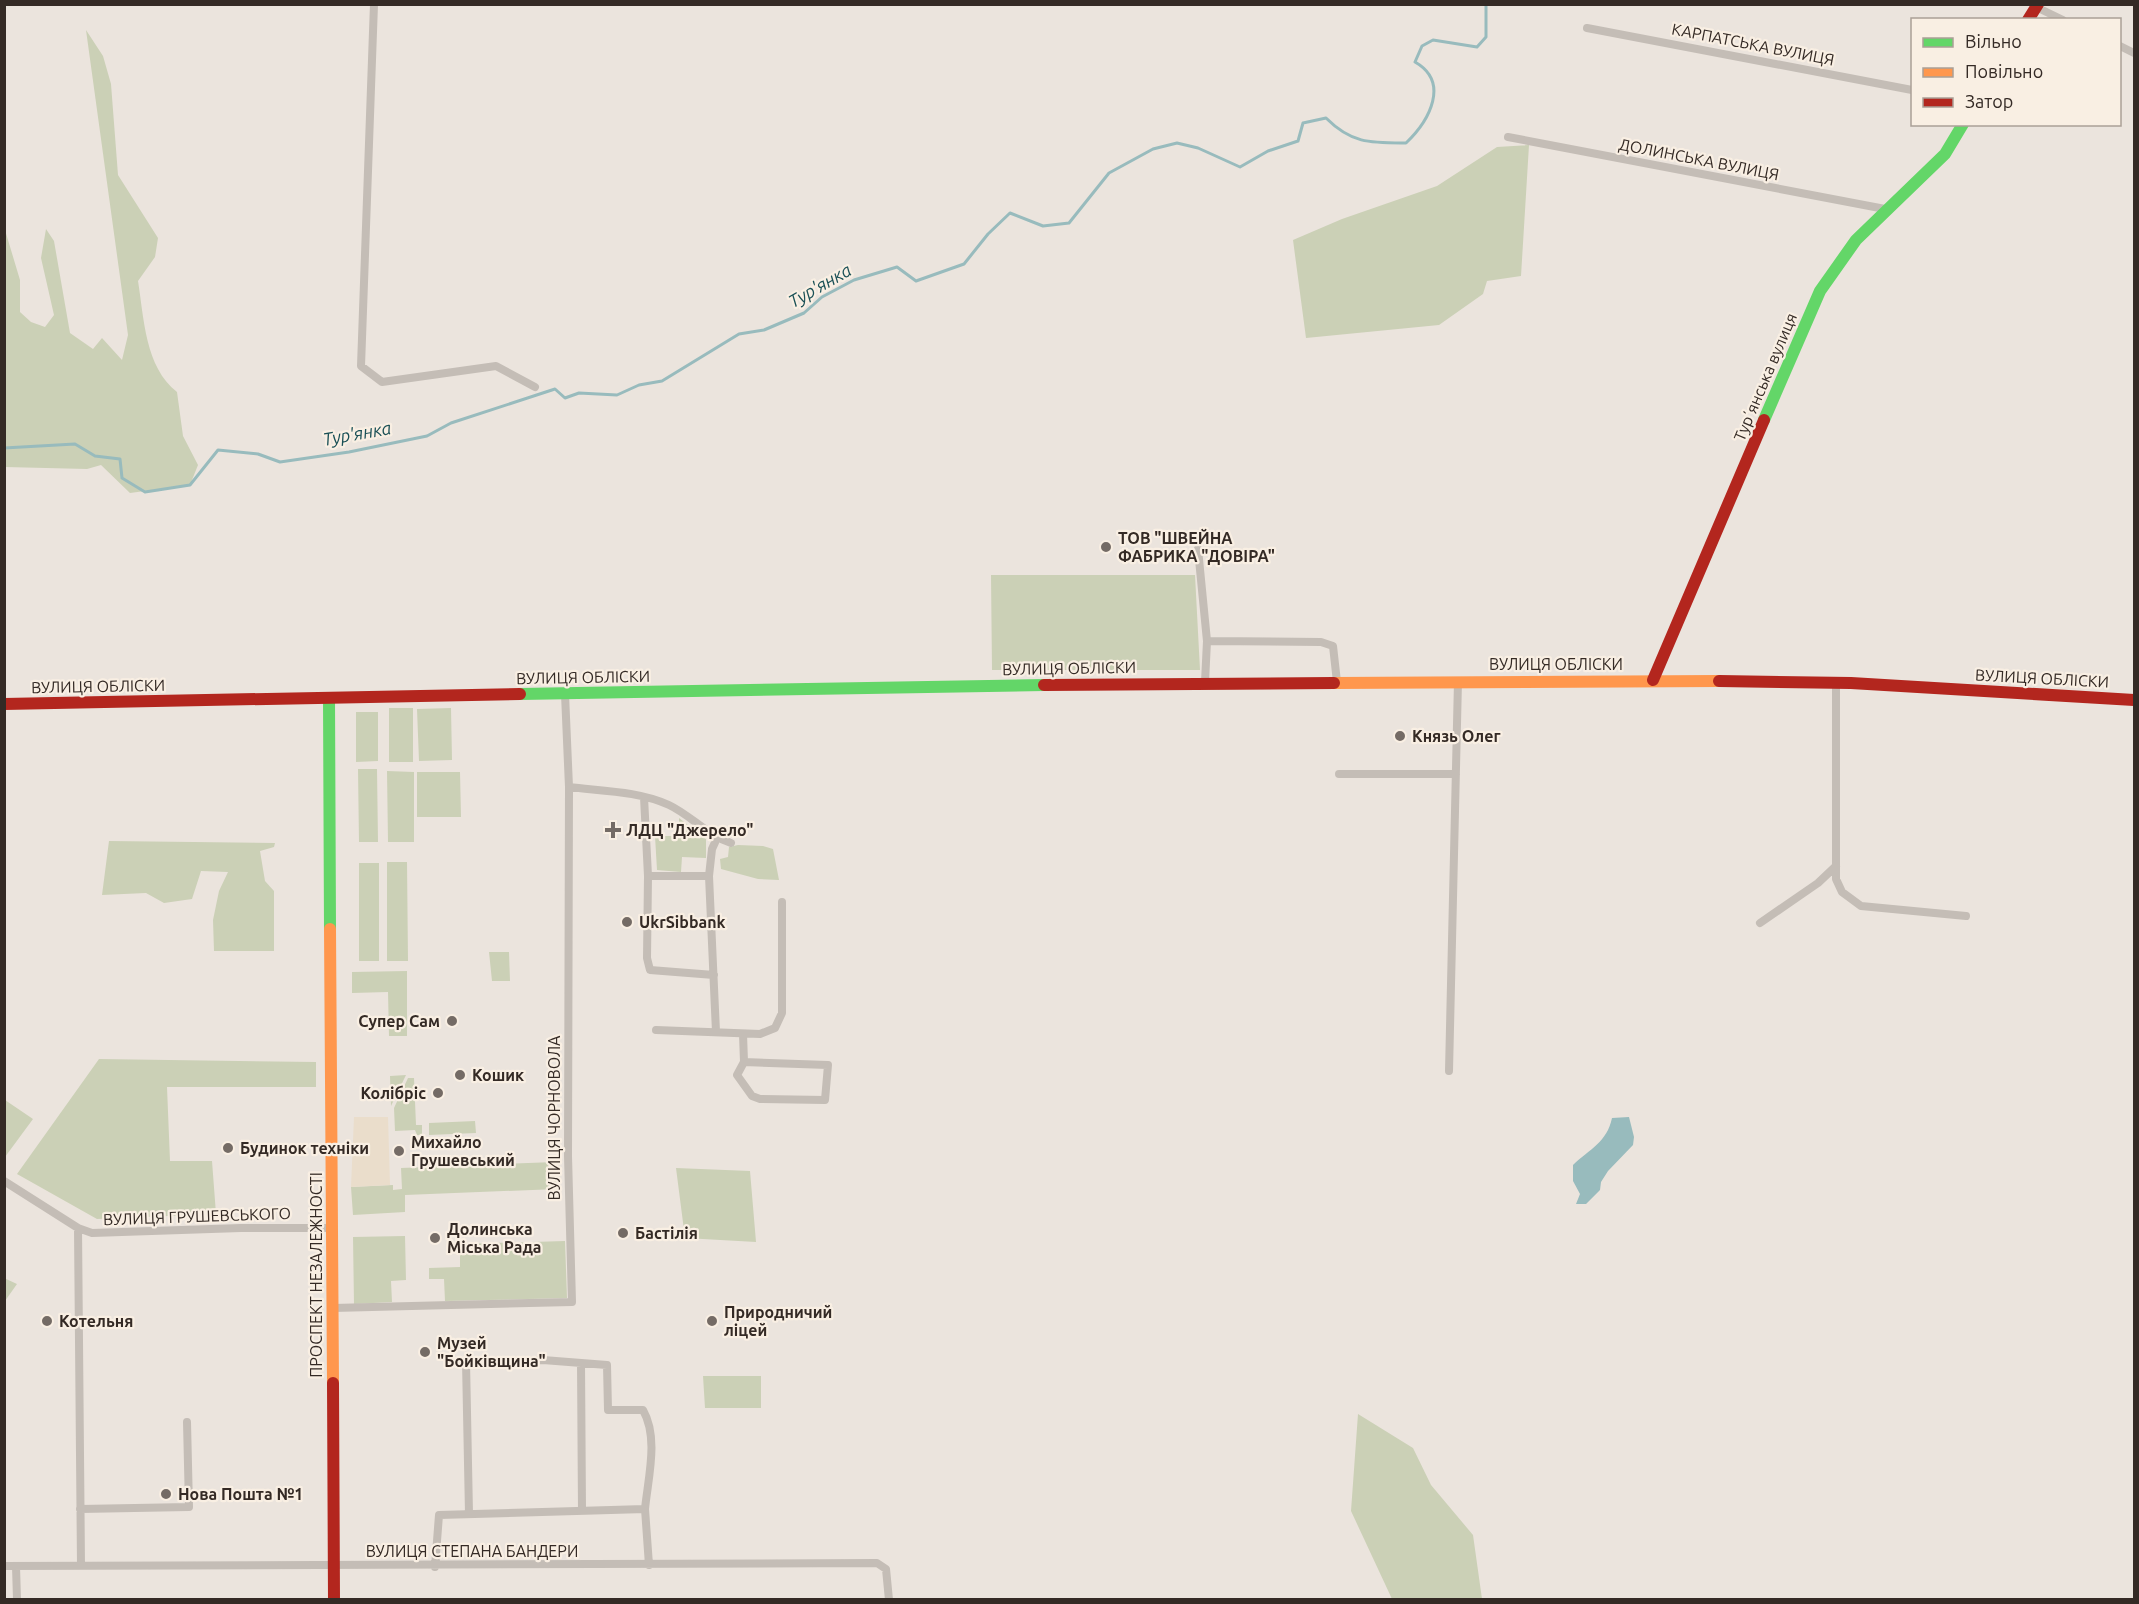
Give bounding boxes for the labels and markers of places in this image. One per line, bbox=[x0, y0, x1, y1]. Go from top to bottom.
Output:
place label: ТОВ "ШВЕЙНА ФАБРИКА "ДОВІРА" bbox=[1118, 528, 1275, 565]
marker: ТОВ "ШВЕЙНА ФАБРИКА "ДОВІРА" bbox=[1099, 540, 1113, 554]
place label: Князь Олег bbox=[1412, 727, 1500, 745]
marker: Князь Олег bbox=[1393, 729, 1407, 743]
marker: ЛДЦ "Джерело" bbox=[604, 821, 622, 839]
place label: ЛДЦ "Джерело" bbox=[626, 821, 753, 839]
place label: UkrSibbank bbox=[639, 913, 726, 931]
marker: UkrSibbank bbox=[620, 915, 634, 929]
place label: Супер Сам bbox=[358, 1012, 440, 1030]
marker: Супер Сам bbox=[445, 1014, 459, 1028]
place label: Кошик bbox=[472, 1066, 524, 1084]
marker: Кошик bbox=[453, 1068, 467, 1082]
place label: Колібріс bbox=[360, 1084, 426, 1102]
marker: Колібріс bbox=[431, 1086, 445, 1100]
place label: Михайло Грушевський bbox=[411, 1133, 515, 1169]
place label: Будинок техніки bbox=[240, 1139, 369, 1157]
marker: Будинок техніки bbox=[221, 1141, 235, 1155]
marker: Михайло Грушевський bbox=[392, 1144, 406, 1158]
place label: Долинська Міська Рада bbox=[447, 1220, 542, 1256]
place label: Бастілія bbox=[635, 1224, 698, 1242]
marker: Бастілія bbox=[616, 1226, 630, 1240]
marker: Долинська Міська Рада bbox=[428, 1231, 442, 1245]
place label: Природничий ліцей bbox=[724, 1303, 832, 1339]
place label: Котельня bbox=[59, 1312, 133, 1330]
marker: Котельня bbox=[40, 1314, 54, 1328]
marker: Природничий ліцей bbox=[705, 1314, 719, 1328]
place label: Музей "Бойківщина" bbox=[437, 1334, 546, 1370]
marker: Музей "Бойківщина" bbox=[418, 1345, 432, 1359]
place label: Нова Пошта №1 bbox=[178, 1485, 303, 1503]
marker: Нова Пошта №1 bbox=[159, 1487, 173, 1501]

